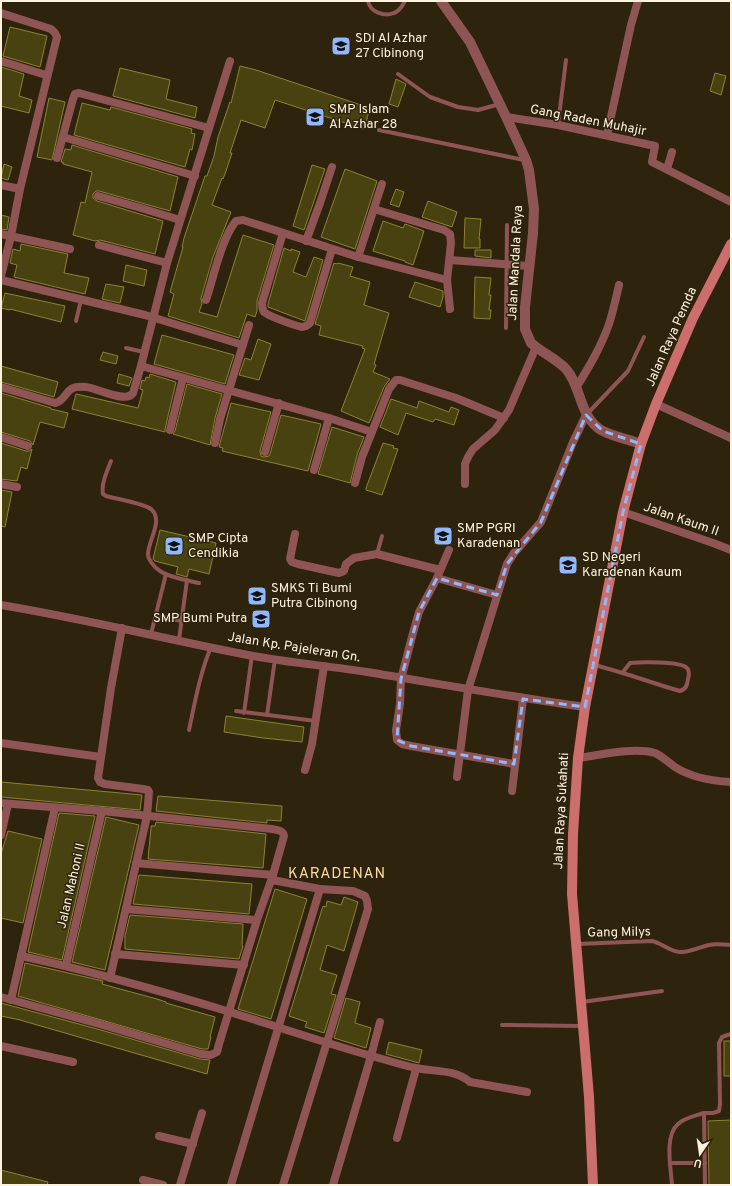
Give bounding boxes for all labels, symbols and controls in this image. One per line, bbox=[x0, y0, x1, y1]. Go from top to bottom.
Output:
place label: SDI Al Azhar 27 Cibinong bbox=[355, 31, 427, 62]
school or university icon: SDI Al Azhar 27 Cibinong bbox=[330, 35, 352, 57]
place label: SMP Islam Al Azhar 28 bbox=[329, 102, 398, 133]
street label: Gang Raden Muhajir bbox=[528, 102, 648, 140]
school or university icon: SMP Islam Al Azhar 28 bbox=[304, 106, 326, 128]
street label: Jalan Mandala Raya bbox=[505, 205, 527, 321]
street label: Jalan Raya Pemda bbox=[643, 285, 701, 389]
street label: Jalan Kaum II bbox=[641, 500, 721, 540]
place label: SMP PGRI Karadenan bbox=[457, 521, 520, 552]
school or university icon: SMP PGRI Karadenan bbox=[432, 525, 454, 547]
place label: SMP Cipta Cendikia bbox=[188, 531, 248, 562]
school or university icon: SMP Cipta Cendikia bbox=[163, 535, 185, 557]
place label: SD Negeri Karadenan Kaum bbox=[582, 550, 682, 581]
school or university icon: SD Negeri Karadenan Kaum bbox=[557, 554, 579, 576]
place label: SMKS Ti Bumi Putra Cibinong bbox=[271, 581, 357, 612]
school or university icon: SMKS Ti Bumi Putra Cibinong bbox=[246, 585, 268, 607]
school or university icon: SMP Bumi Putra bbox=[250, 608, 272, 630]
place label: SMP Bumi Putra bbox=[153, 611, 247, 627]
street label: Jalan Kp. Pajeleran Gn. bbox=[227, 630, 361, 666]
street label: Jalan Raya Sukahati bbox=[551, 752, 573, 870]
street label: Jalan Mahoni II bbox=[54, 842, 90, 930]
district label: KARADENAN bbox=[288, 865, 386, 884]
street label: Gang Milys bbox=[587, 924, 651, 942]
north arrow bbox=[680, 1134, 720, 1174]
text: U bbox=[693, 1155, 703, 1170]

